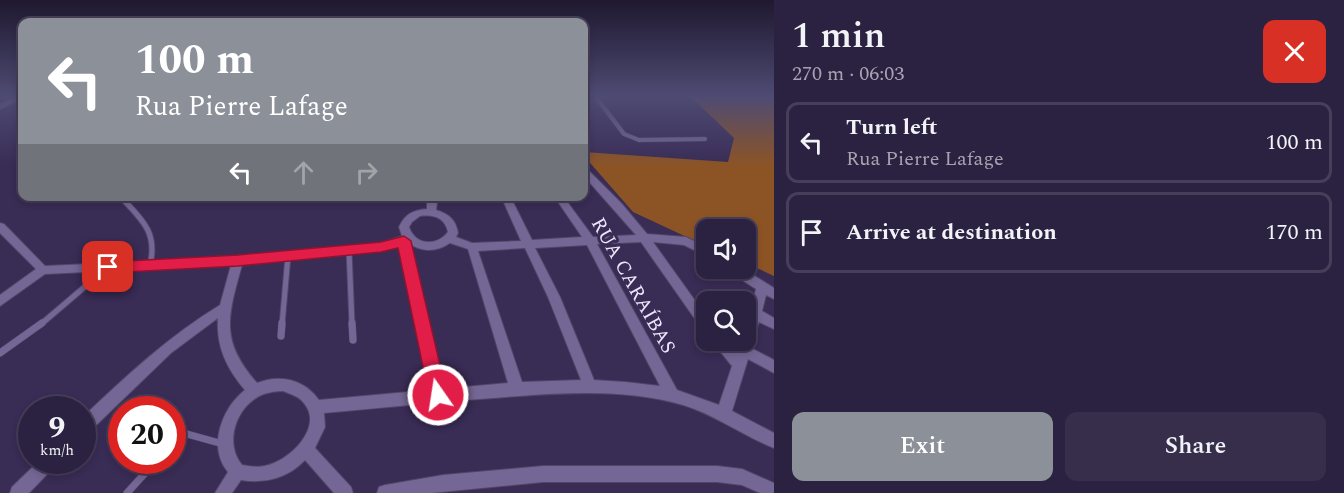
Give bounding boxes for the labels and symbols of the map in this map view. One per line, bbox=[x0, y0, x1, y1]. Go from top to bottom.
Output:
street label: RUA CARAÍBAS bbox=[583, 212, 683, 359]
pin bbox=[82, 241, 133, 292]
position arrow bbox=[406, 363, 470, 427]
speed limit sign: 20 bbox=[108, 396, 186, 474]

